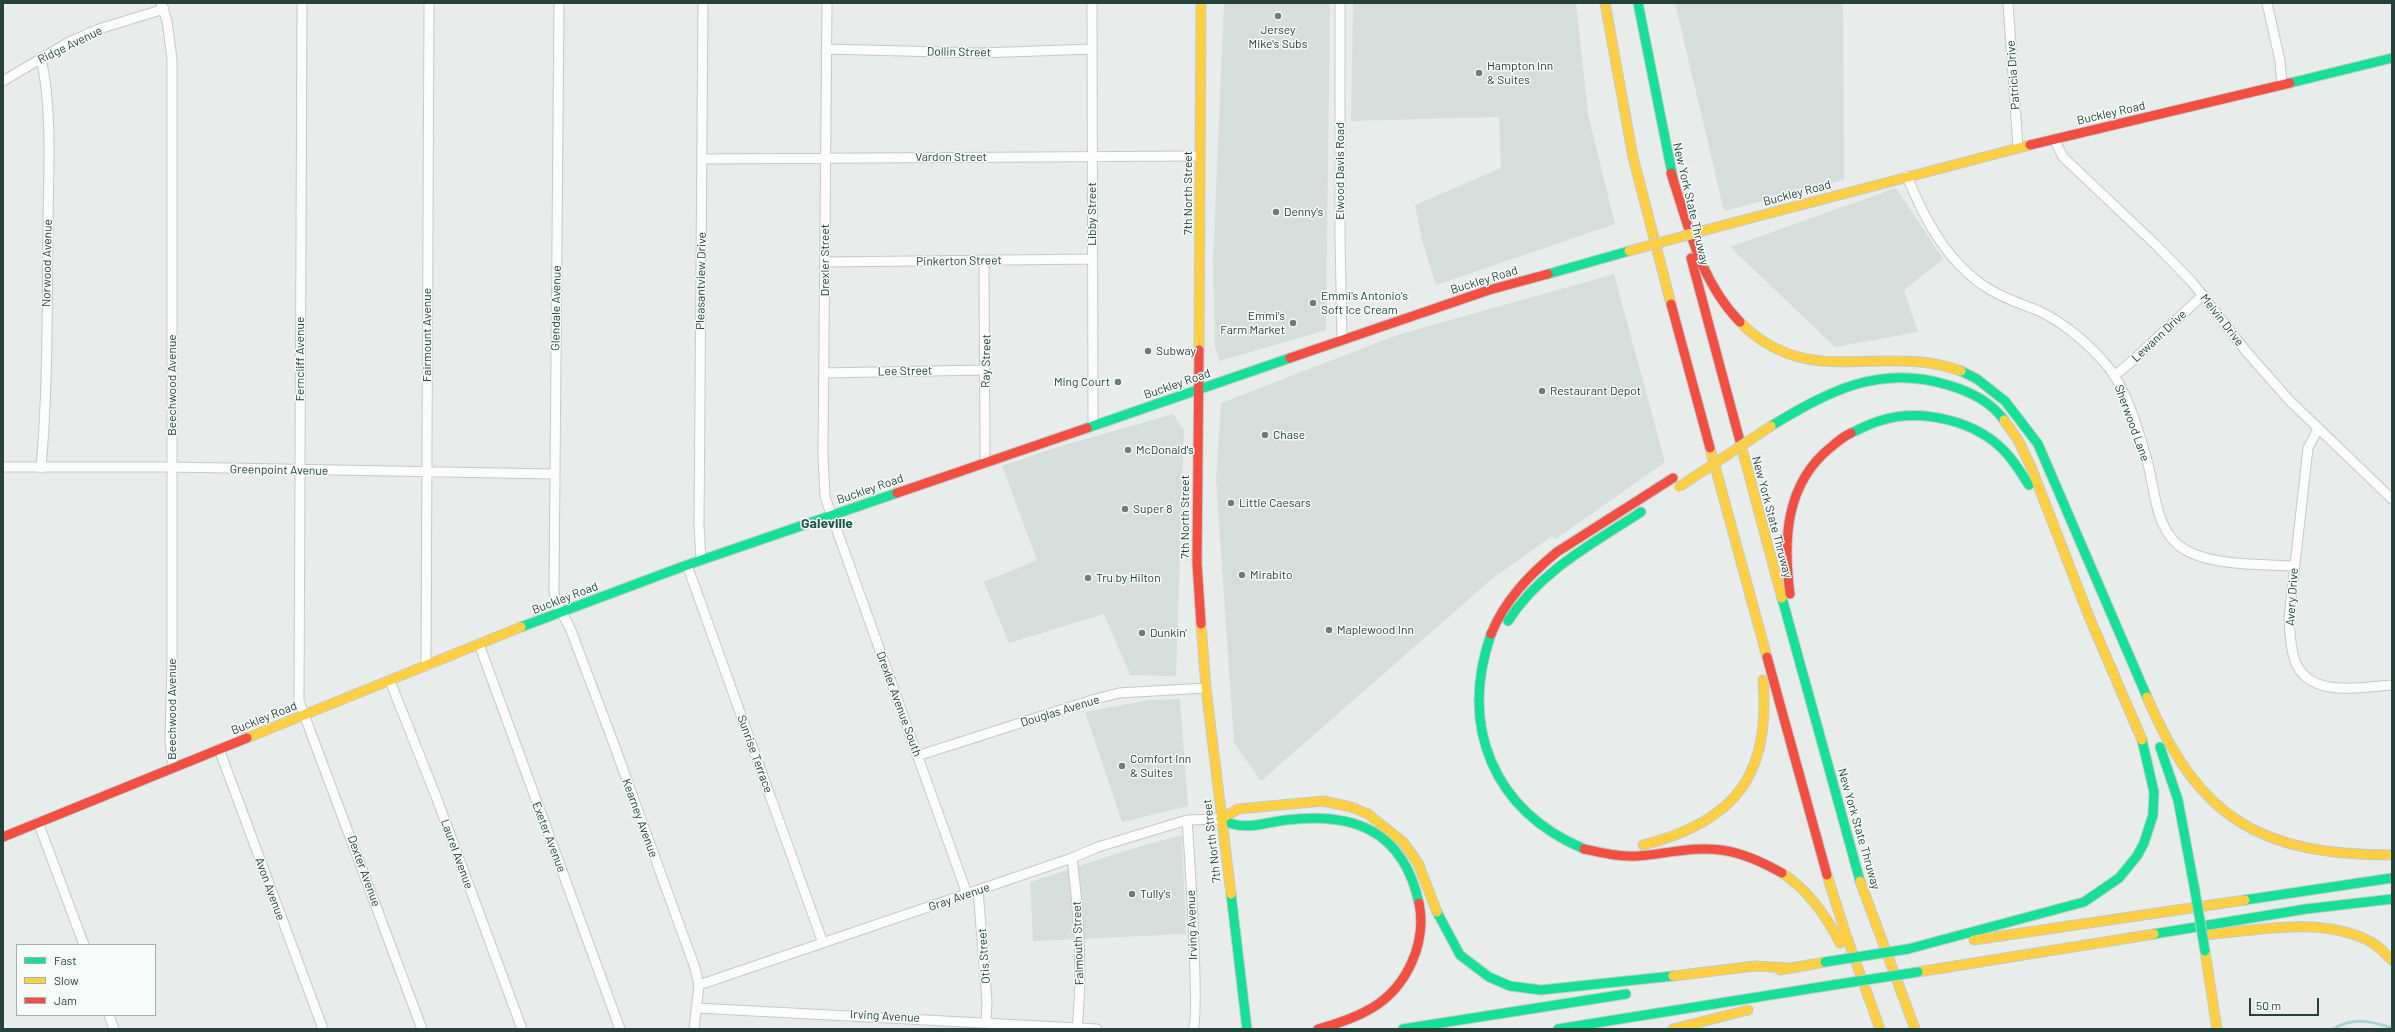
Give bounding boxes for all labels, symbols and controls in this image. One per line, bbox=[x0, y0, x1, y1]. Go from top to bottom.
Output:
marker: Jersey Mike's Subs bbox=[1273, 11, 1283, 21]
street label: Ridge Avenue bbox=[35, 23, 105, 67]
place label: Jersey Mike's Subs bbox=[1249, 23, 1307, 51]
street label: Patricia Drive bbox=[2003, 40, 2023, 110]
street label: Dollin Street bbox=[927, 44, 991, 60]
place label: Hampton Inn & Suites bbox=[1487, 59, 1553, 87]
marker: Hampton Inn & Suites bbox=[1474, 68, 1484, 78]
street label: Buckley Road bbox=[2076, 98, 2146, 128]
street label: Elwood Davis Road bbox=[1333, 122, 1347, 220]
street label: New York State Thruway bbox=[1670, 141, 1712, 267]
street label: Vardon Street bbox=[915, 150, 987, 164]
street label: 7th North Street bbox=[1181, 151, 1195, 235]
street label: Buckley Road bbox=[1762, 177, 1832, 209]
street label: Libby Street bbox=[1085, 182, 1099, 246]
place label: Denny's bbox=[1284, 205, 1323, 219]
marker: Denny's bbox=[1271, 207, 1281, 217]
street label: Norwood Avenue bbox=[39, 219, 55, 307]
street label: Drexler Street bbox=[818, 224, 832, 296]
street label: Pleasantview Drive bbox=[693, 232, 709, 330]
street label: Pinkerton Street bbox=[916, 253, 1002, 269]
street label: Buckley Road bbox=[1449, 263, 1519, 297]
street label: Glendale Avenue bbox=[548, 265, 564, 351]
street label: Fairmount Avenue bbox=[420, 288, 434, 382]
place label: Emmi's Antonio's Soft Ice Cream bbox=[1321, 289, 1408, 317]
street label: Melvin Drive bbox=[2197, 291, 2247, 349]
marker: Emmi's Antonio's Soft Ice Cream bbox=[1308, 298, 1318, 308]
street label: Lewann Drive bbox=[2129, 307, 2189, 365]
place label: Emmi's Farm Market bbox=[1220, 309, 1285, 337]
street label: Ferncliff Avenue bbox=[293, 317, 307, 401]
marker: Emmi's Farm Market bbox=[1288, 318, 1298, 328]
street label: Beechwood Avenue bbox=[165, 334, 179, 436]
street label: Ray Street bbox=[978, 334, 994, 388]
place label: Subway bbox=[1156, 344, 1196, 358]
marker: Subway bbox=[1143, 346, 1153, 356]
street label: Lee Street bbox=[877, 363, 933, 379]
street label: Buckley Road bbox=[1142, 366, 1212, 402]
place label: Ming Court bbox=[1054, 375, 1110, 389]
marker: Ming Court bbox=[1113, 377, 1123, 387]
street label: Sherwood Lane bbox=[2111, 383, 2153, 463]
place label: Restaurant Depot bbox=[1550, 384, 1641, 398]
marker: Restaurant Depot bbox=[1537, 386, 1547, 396]
place label: Chase bbox=[1273, 428, 1305, 442]
marker: Chase bbox=[1260, 430, 1270, 440]
place label: McDonald's bbox=[1136, 443, 1194, 457]
marker: McDonald's bbox=[1123, 445, 1133, 455]
street label: New York State Thruway bbox=[1749, 455, 1795, 579]
street label: Greenpoint Avenue bbox=[230, 462, 328, 478]
street label: Buckley Road bbox=[835, 471, 905, 507]
street label: 7th North Street bbox=[1178, 475, 1192, 559]
place label: Little Caesars bbox=[1239, 496, 1311, 510]
marker: Little Caesars bbox=[1226, 498, 1236, 508]
place label: Super 8 bbox=[1133, 502, 1172, 516]
marker: Super 8 bbox=[1120, 504, 1130, 514]
district label: Galeville bbox=[801, 515, 853, 531]
street label: Avery Drive bbox=[2283, 567, 2301, 627]
place label: Mirabito bbox=[1250, 568, 1292, 582]
marker: Mirabito bbox=[1237, 570, 1247, 580]
place label: Tru by Hilton bbox=[1096, 571, 1161, 585]
marker: Tru by Hilton bbox=[1083, 573, 1093, 583]
street label: Buckley Road bbox=[530, 579, 600, 617]
place label: Maplewood Inn bbox=[1337, 623, 1414, 637]
marker: Maplewood Inn bbox=[1324, 625, 1334, 635]
place label: Dunkin' bbox=[1150, 626, 1187, 640]
marker: Dunkin' bbox=[1137, 628, 1147, 638]
street label: Drexler Avenue South bbox=[873, 649, 925, 759]
street label: Beechwood Avenue bbox=[165, 658, 179, 760]
street label: Douglas Avenue bbox=[1019, 692, 1101, 730]
street label: Buckley Road bbox=[229, 698, 299, 738]
street label: Sunrise Terrace bbox=[734, 713, 776, 795]
place label: Comfort Inn & Suites bbox=[1130, 752, 1191, 780]
marker: Comfort Inn & Suites bbox=[1117, 761, 1127, 771]
street label: New York State Thruway bbox=[1835, 767, 1883, 891]
street label: Kearney Avenue bbox=[619, 777, 661, 859]
street label: 7th North Street bbox=[1200, 798, 1224, 884]
street label: Exeter Avenue bbox=[529, 800, 569, 874]
street label: Laurel Avenue bbox=[438, 817, 476, 891]
street label: Dexter Avenue bbox=[344, 833, 384, 909]
street label: Avon Avenue bbox=[252, 856, 288, 922]
street label: Gray Avenue bbox=[926, 880, 992, 914]
place label: Tully's bbox=[1140, 887, 1171, 901]
marker: Tully's bbox=[1127, 889, 1137, 899]
street label: Irving Avenue bbox=[1184, 890, 1200, 960]
street label: Falmouth Street bbox=[1069, 901, 1087, 985]
street label: Otis Street bbox=[975, 928, 993, 984]
legend bbox=[16, 944, 156, 1016]
text: Fast bbox=[54, 953, 77, 967]
text: Slow bbox=[54, 973, 79, 987]
scale bar bbox=[2251, 990, 2321, 1016]
text: Jam bbox=[54, 993, 77, 1007]
text: 50 m bbox=[2256, 998, 2281, 1012]
street label: Irving Avenue bbox=[850, 1007, 920, 1025]

